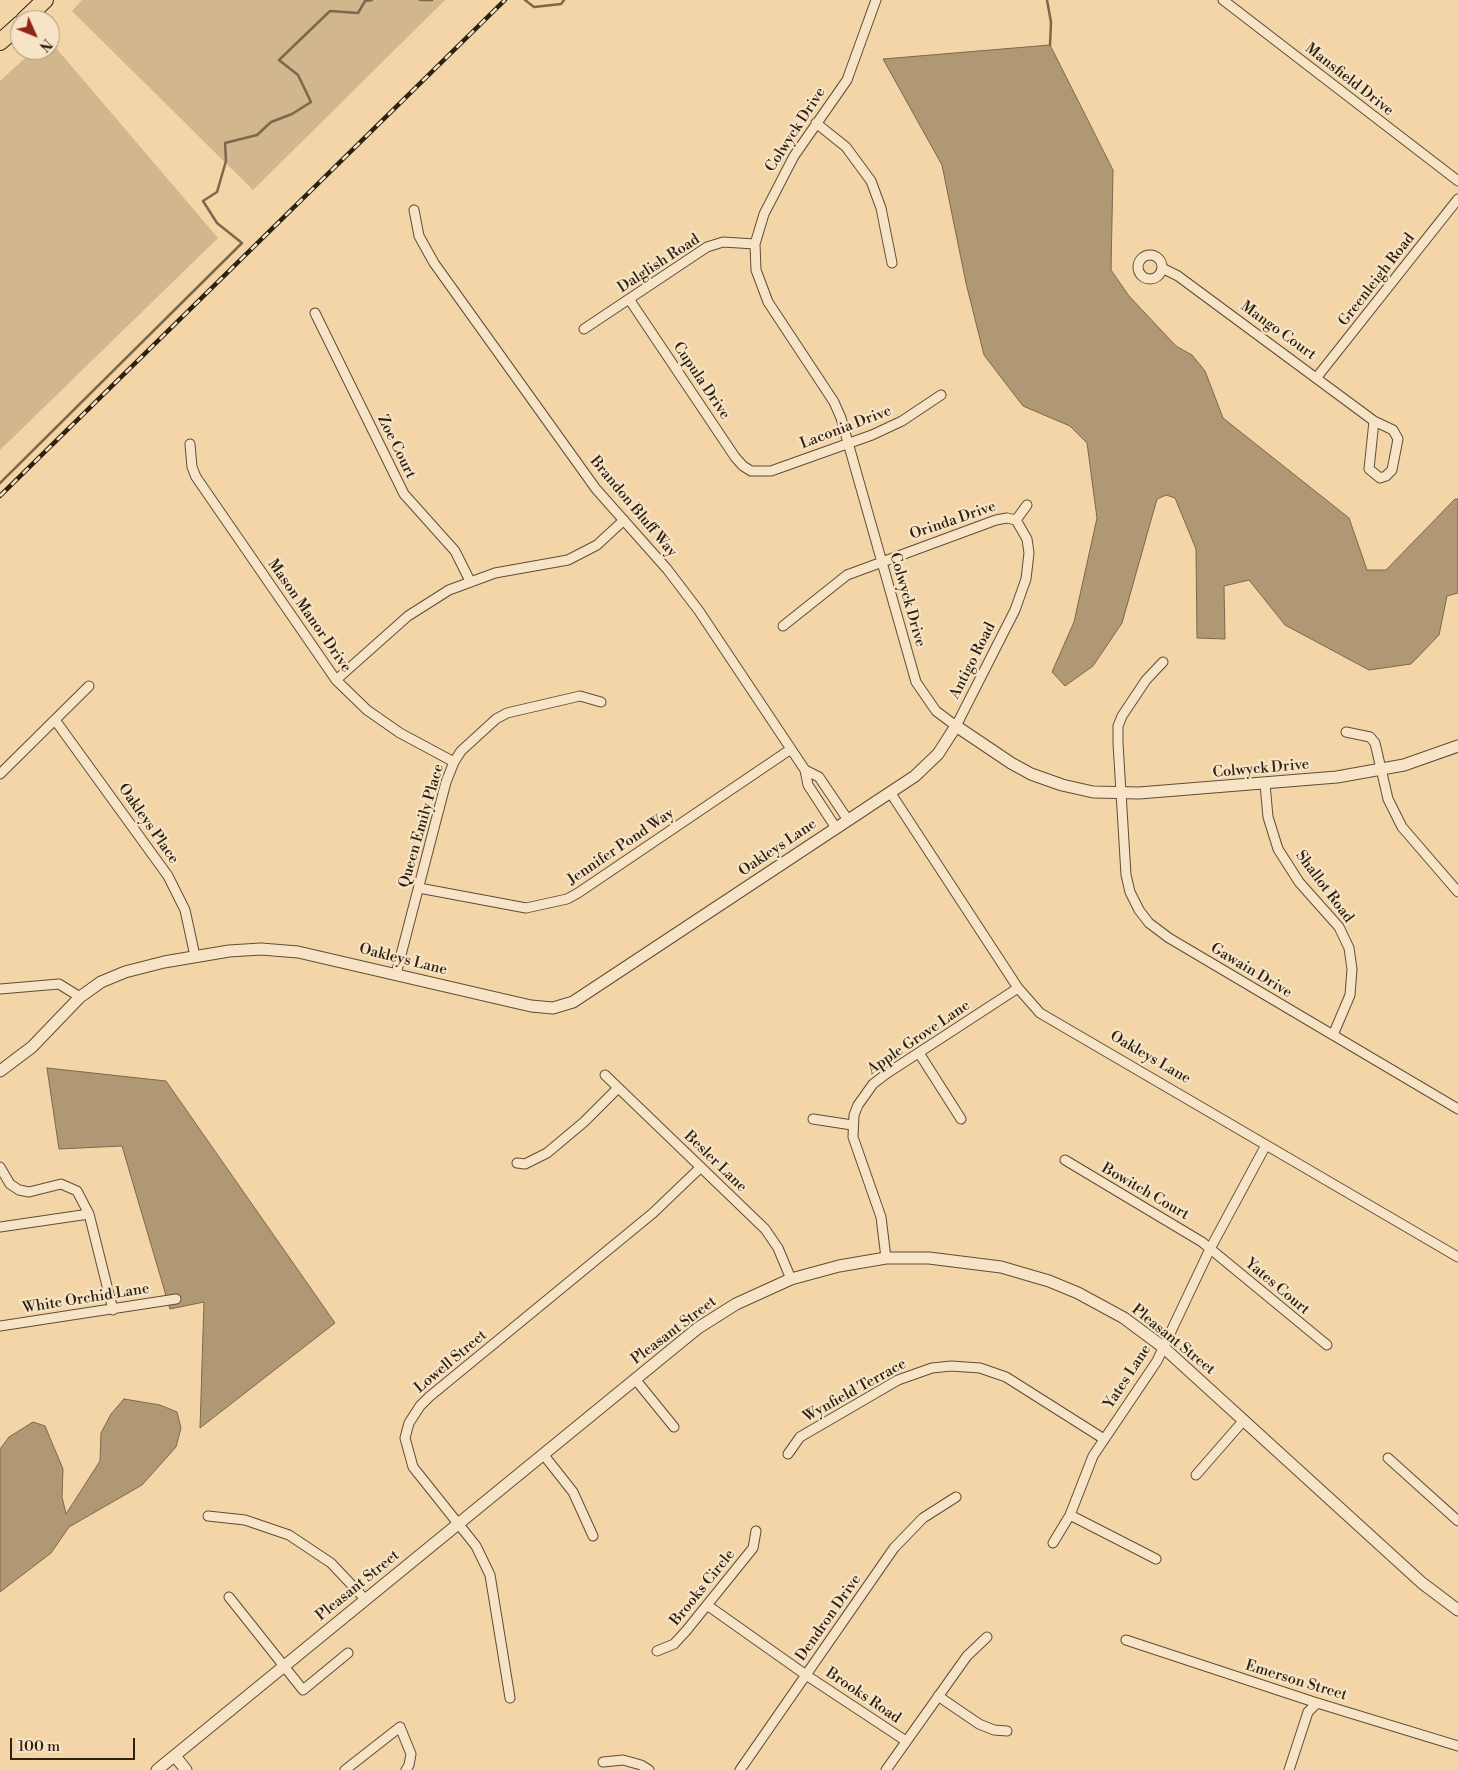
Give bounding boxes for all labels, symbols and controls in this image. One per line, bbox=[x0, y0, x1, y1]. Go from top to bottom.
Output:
north arrow bbox=[10, 10, 60, 60]
text: N bbox=[35, 34, 55, 55]
street label: Mansfield Drive bbox=[1301, 40, 1397, 120]
street label: Colwyck Drive bbox=[762, 84, 830, 176]
street label: Greenleigh Road bbox=[1335, 230, 1419, 330]
street label: Dalglish Road bbox=[615, 231, 703, 297]
street label: Mango Court bbox=[1237, 298, 1319, 364]
street label: Cupula Drive bbox=[669, 339, 733, 423]
street label: Laconia Drive bbox=[798, 402, 894, 454]
street label: Zoe Court bbox=[373, 412, 419, 482]
street label: Brandon Bluff Way bbox=[586, 453, 680, 561]
street label: Orinda Drive bbox=[908, 498, 998, 544]
street label: Colwyck Drive bbox=[885, 551, 929, 649]
street label: Mason Manor Drive bbox=[263, 556, 355, 676]
street label: Antigo Road bbox=[946, 620, 1000, 702]
street label: Colwyck Drive bbox=[1212, 756, 1310, 782]
street label: Queen Emily Place bbox=[396, 762, 448, 890]
street label: Oakleys Place bbox=[114, 781, 182, 867]
street label: Jennifer Pond Way bbox=[564, 805, 678, 889]
street label: Oakleys Lane bbox=[736, 815, 820, 881]
street label: Shallot Road bbox=[1291, 847, 1357, 927]
street label: Oakleys Lane bbox=[357, 940, 449, 980]
street label: Gawain Drive bbox=[1207, 940, 1295, 1002]
street label: Apple Grove Lane bbox=[864, 997, 974, 1079]
street label: Oakleys Lane bbox=[1106, 1028, 1194, 1088]
street label: Besler Lane bbox=[680, 1128, 750, 1196]
street label: Bowitch Court bbox=[1098, 1160, 1192, 1224]
street label: Yates Court bbox=[1241, 1255, 1313, 1319]
street label: White Orchid Lane bbox=[21, 1280, 151, 1318]
street label: Pleasant Street bbox=[628, 1293, 720, 1369]
street label: Pleasant Street bbox=[1128, 1301, 1218, 1379]
street label: Lowell Street bbox=[411, 1327, 491, 1397]
street label: Yates Lane bbox=[1101, 1341, 1155, 1413]
street label: Wynfield Terrace bbox=[800, 1355, 910, 1427]
street label: Brooks Circle bbox=[667, 1546, 739, 1630]
street label: Pleasant Street bbox=[313, 1547, 403, 1625]
street label: Dendron Drive bbox=[792, 1571, 866, 1665]
street label: Emerson Street bbox=[1243, 1657, 1349, 1705]
street label: Brooks Road bbox=[822, 1664, 904, 1728]
scale bar bbox=[12, 1728, 138, 1760]
text: 100 m bbox=[18, 1737, 60, 1756]

